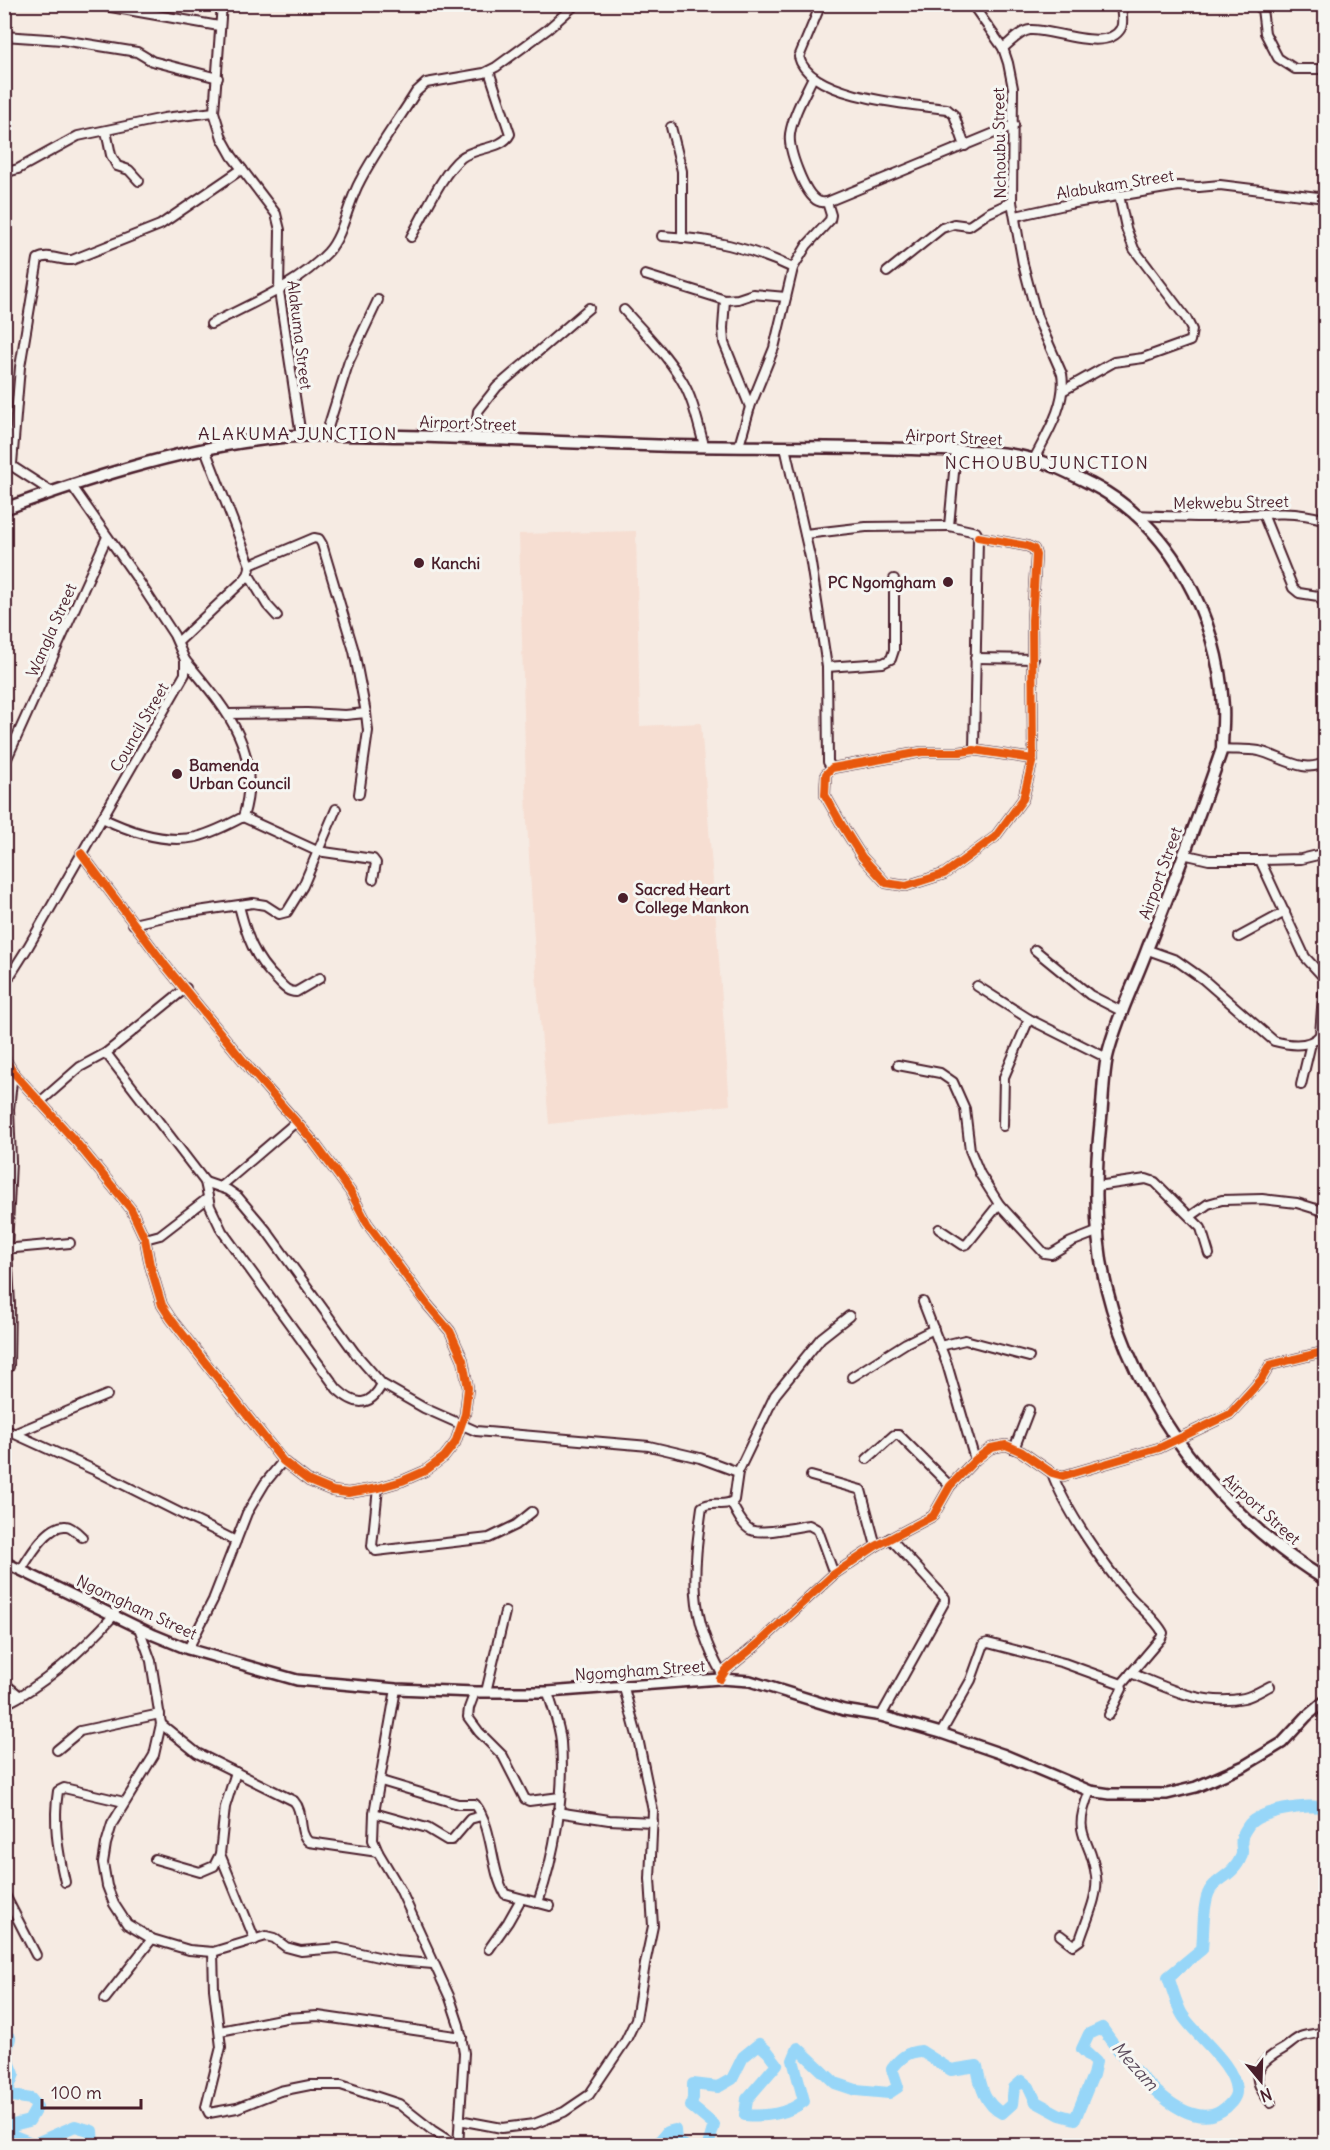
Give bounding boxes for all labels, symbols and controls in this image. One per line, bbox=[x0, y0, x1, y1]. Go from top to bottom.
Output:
street label: Nchoubu Street bbox=[988, 87, 1010, 199]
street label: Alabukam Street bbox=[1055, 165, 1176, 203]
street label: Alakuma Street bbox=[283, 279, 317, 391]
street label: Airport Street bbox=[419, 411, 517, 435]
district label: ALAKUMA JUNCTION bbox=[198, 422, 398, 445]
street label: Airport Street bbox=[905, 424, 1004, 450]
district label: NCHOUBU JUNCTION bbox=[945, 451, 1149, 474]
street label: Mekwebu Street bbox=[1173, 491, 1290, 513]
place label: Kanchi bbox=[431, 553, 480, 573]
marker: Kanchi bbox=[412, 556, 426, 570]
place label: PC Ngomgham bbox=[828, 572, 936, 593]
marker: PC Ngomgham bbox=[941, 575, 955, 589]
street label: Wangla Street bbox=[21, 579, 81, 680]
street label: Council Street bbox=[105, 678, 173, 775]
place label: Bamenda Urban Council bbox=[189, 755, 291, 793]
marker: Bamenda Urban Council bbox=[170, 767, 184, 781]
street label: Airport Street bbox=[1134, 823, 1186, 922]
place label: Sacred Heart College Mankon bbox=[635, 879, 749, 918]
marker: Sacred Heart College Mankon bbox=[616, 891, 630, 905]
street label: Airport Street bbox=[1219, 1469, 1305, 1549]
street label: Ngomgham Street bbox=[74, 1570, 201, 1644]
street label: Ngomgham Street bbox=[574, 1655, 706, 1685]
water label: Mezam bbox=[1107, 2036, 1164, 2096]
north arrow bbox=[1231, 2051, 1291, 2111]
scale bar bbox=[42, 2072, 141, 2110]
text: 100 m bbox=[51, 2081, 102, 2104]
text: N bbox=[1257, 2084, 1274, 2106]

